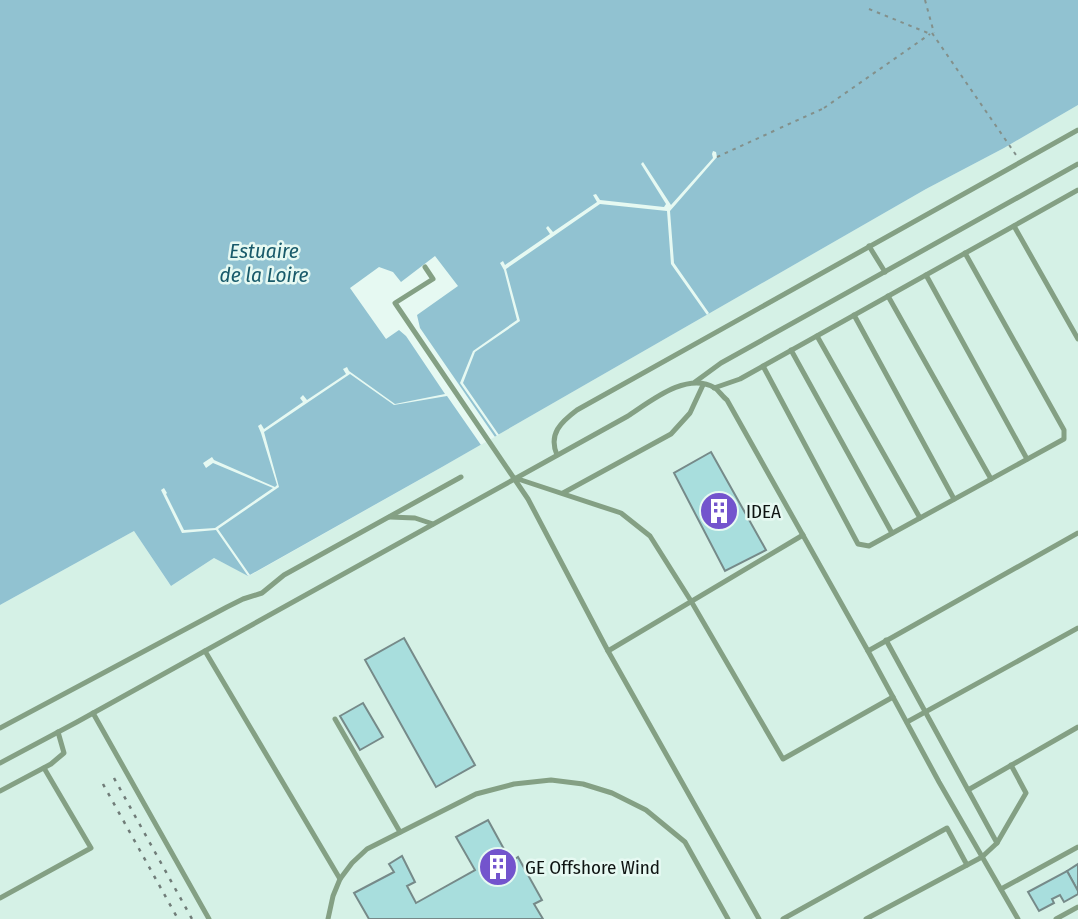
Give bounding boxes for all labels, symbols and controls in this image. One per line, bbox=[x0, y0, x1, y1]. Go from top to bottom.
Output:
water label: Estuaire de la Loire bbox=[220, 238, 308, 288]
building icon: IDEA bbox=[698, 490, 740, 532]
place label: IDEA bbox=[746, 500, 781, 523]
building icon: GE Offshore Wind bbox=[477, 846, 519, 888]
place label: GE Offshore Wind bbox=[525, 856, 660, 879]

